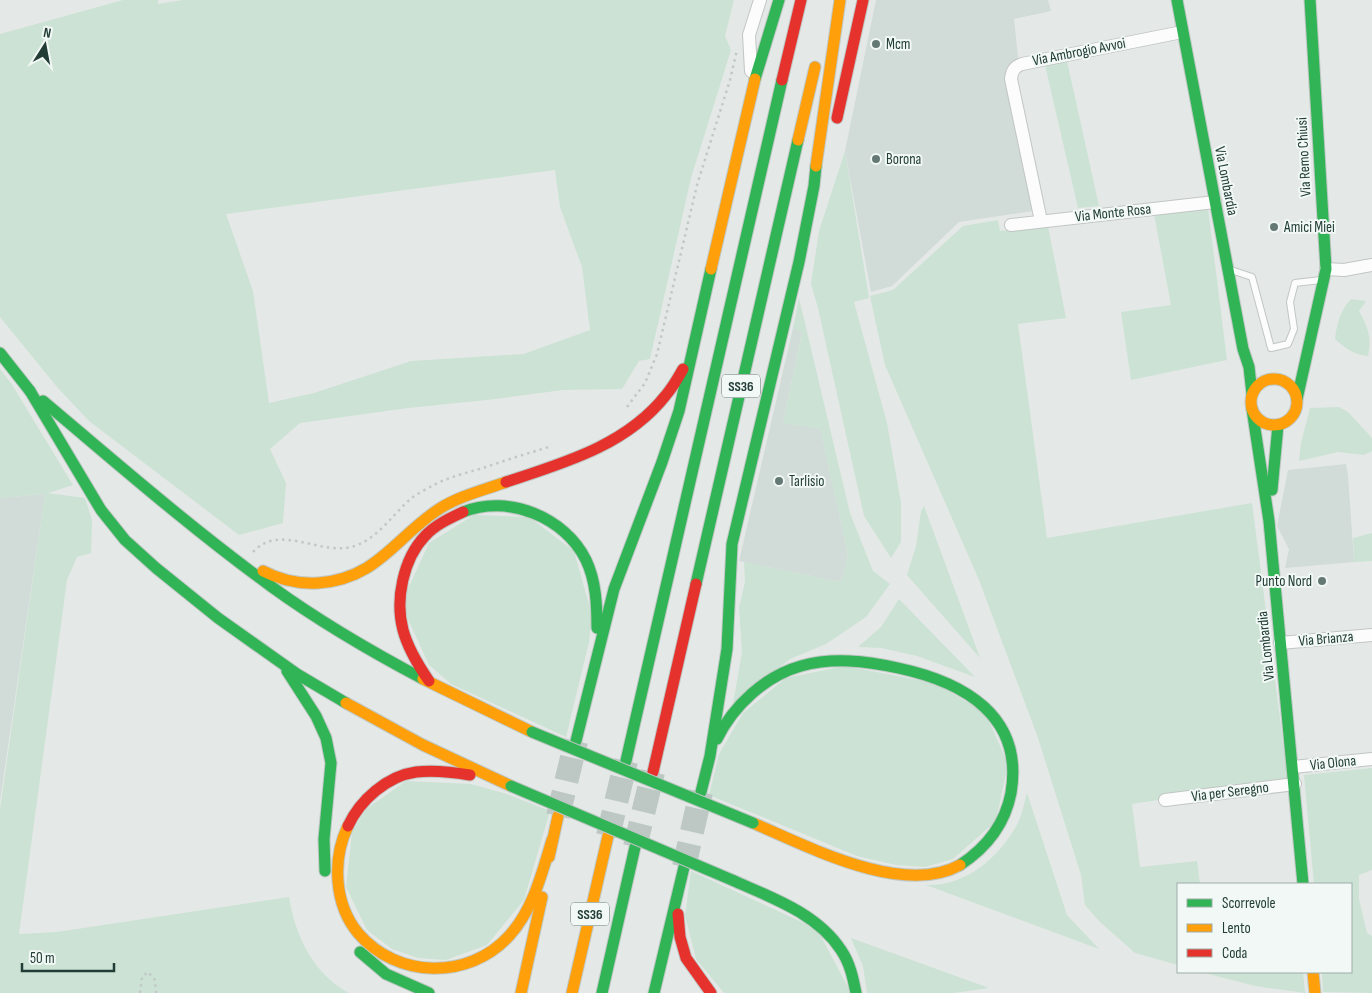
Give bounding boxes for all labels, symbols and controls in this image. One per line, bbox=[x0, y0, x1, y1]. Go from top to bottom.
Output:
north arrow bbox=[20, 20, 70, 70]
text: N bbox=[42, 24, 53, 42]
street label: Via Ambrogio Avvoi bbox=[1031, 34, 1127, 70]
place label: Mcm bbox=[886, 35, 910, 54]
marker: Mcm bbox=[870, 38, 882, 50]
street label: Via Remo Chiusi bbox=[1292, 117, 1316, 197]
street label: Via Lombardia bbox=[1210, 145, 1242, 217]
place label: Borona bbox=[886, 150, 922, 169]
marker: Borona bbox=[870, 153, 882, 165]
street label: Via Monte Rosa bbox=[1074, 200, 1152, 226]
place label: Amici Miei bbox=[1283, 218, 1335, 237]
marker: Amici Miei bbox=[1268, 221, 1280, 233]
road number: SS36 bbox=[722, 374, 760, 398]
place label: Tarlisio bbox=[789, 472, 824, 491]
marker: Tarlisio bbox=[773, 475, 785, 487]
place label: Punto Nord bbox=[1256, 572, 1312, 591]
marker: Punto Nord bbox=[1316, 575, 1328, 587]
street label: Via Lombardia bbox=[1253, 610, 1279, 682]
street label: Via Brianza bbox=[1298, 627, 1354, 651]
street label: Via Olona bbox=[1309, 751, 1357, 775]
street label: Via per Seregno bbox=[1190, 778, 1270, 806]
legend bbox=[1177, 883, 1352, 973]
text: Scorrevole bbox=[1222, 894, 1276, 913]
road number: SS36 bbox=[571, 902, 609, 926]
text: Lento bbox=[1222, 919, 1251, 938]
scale bar bbox=[22, 940, 115, 972]
text: Coda bbox=[1222, 944, 1248, 963]
text: 50 m bbox=[30, 949, 55, 968]

